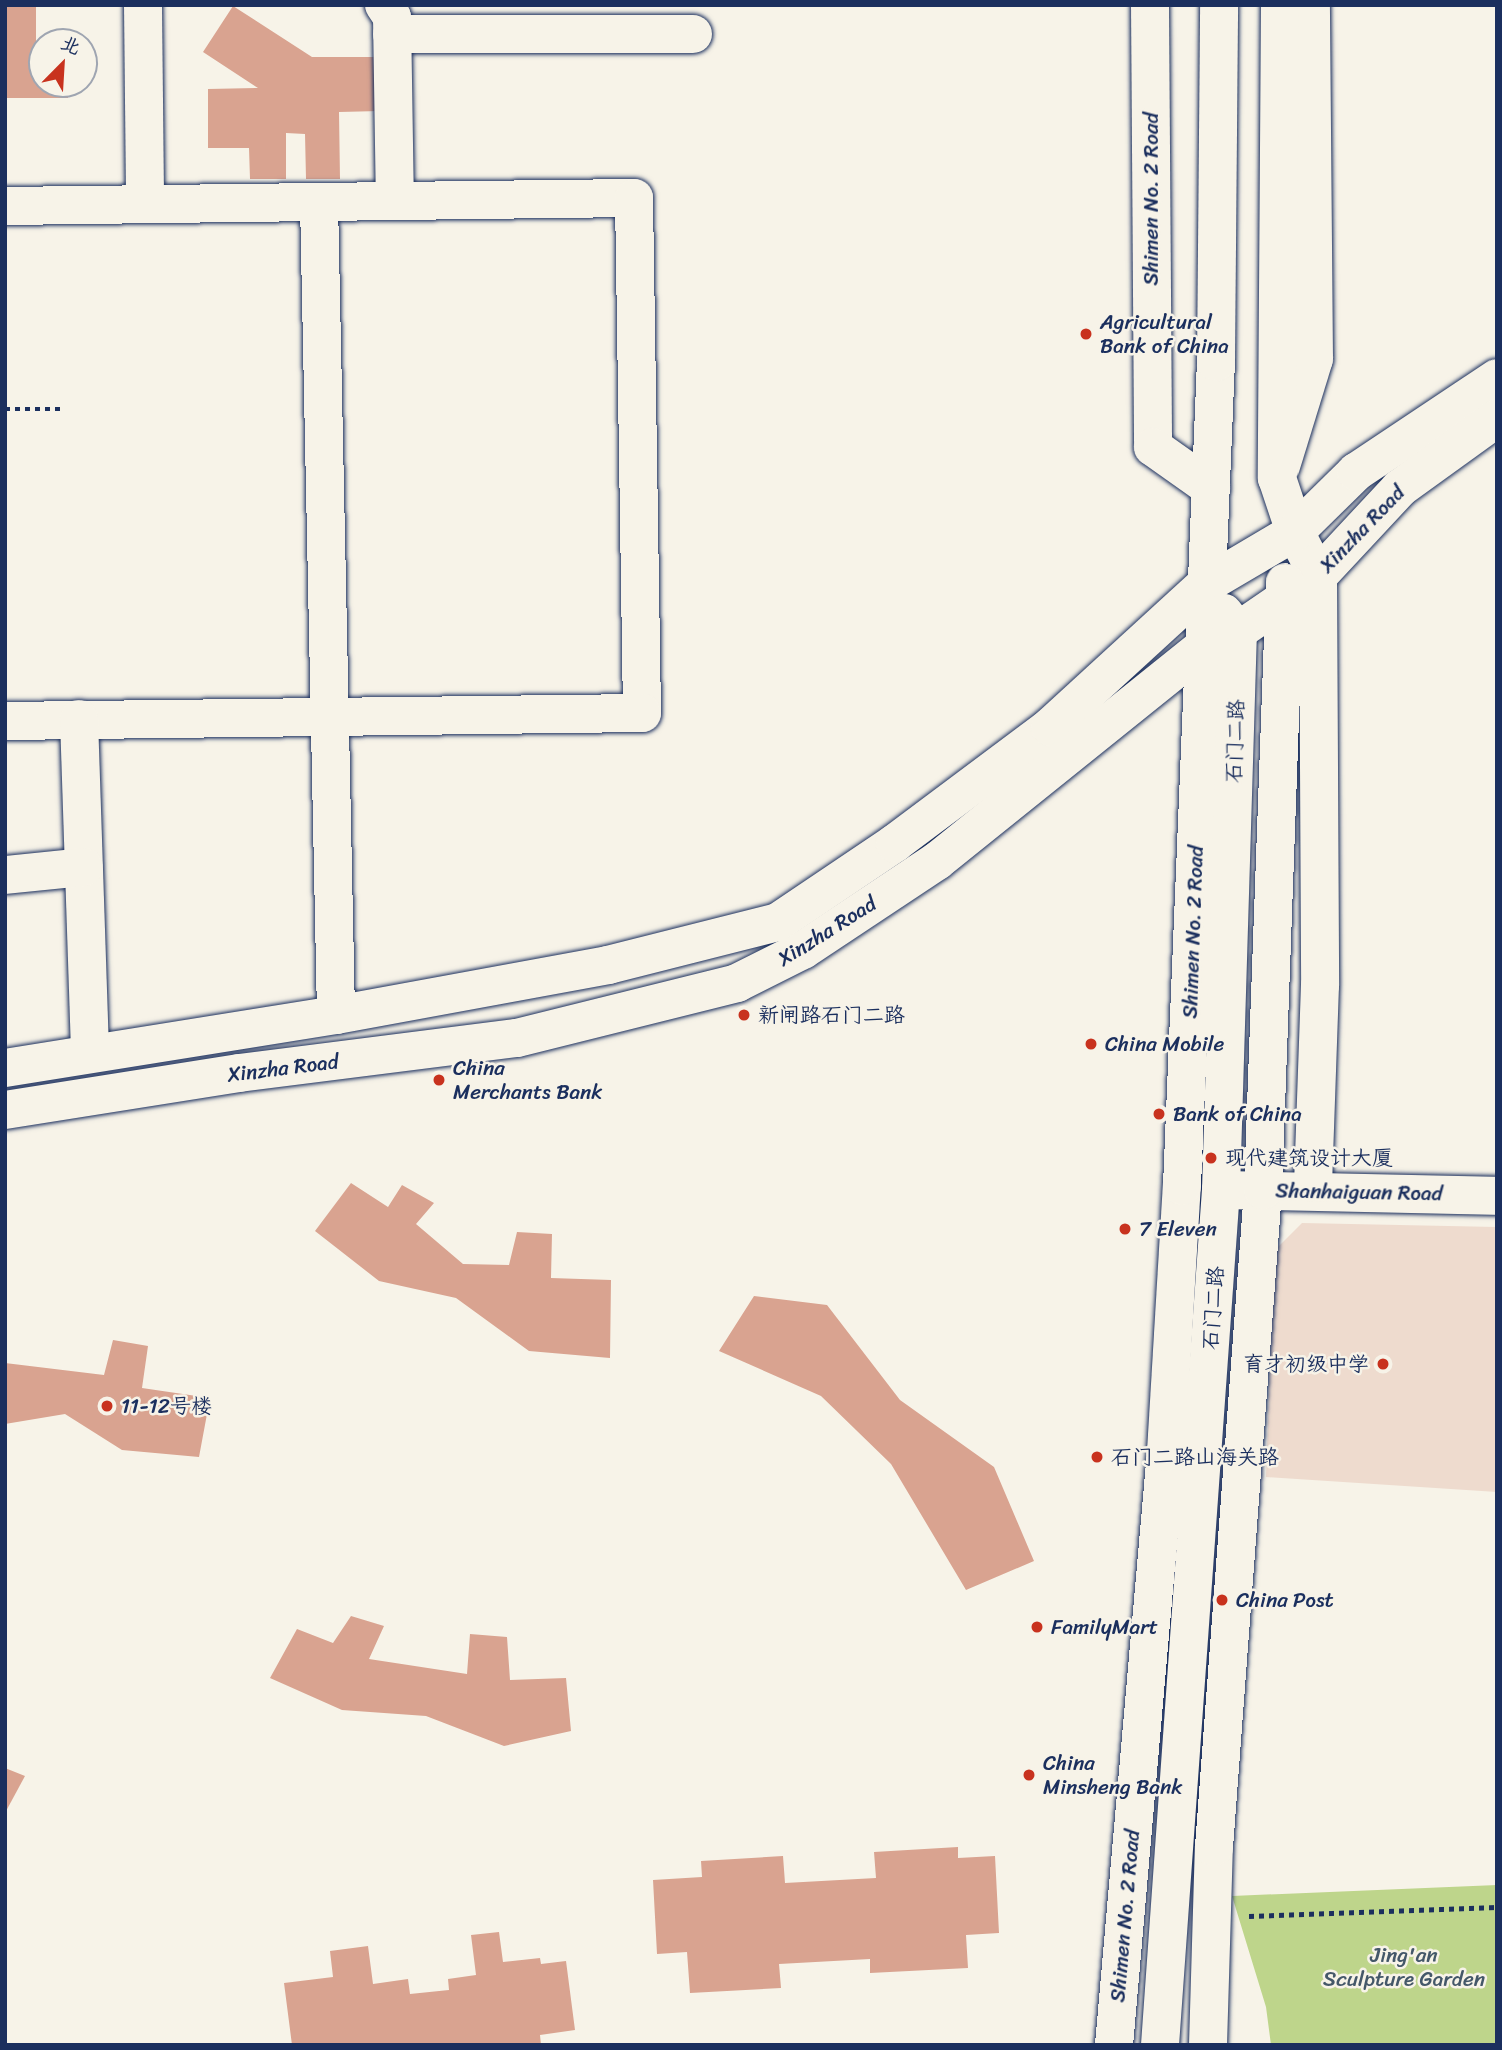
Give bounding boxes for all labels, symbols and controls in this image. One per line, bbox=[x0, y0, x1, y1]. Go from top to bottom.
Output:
text: 北 bbox=[56, 26, 86, 64]
north arrow bbox=[28, 28, 98, 98]
street label: Shimen No. 2 Road bbox=[1138, 112, 1164, 286]
place label: Agricultural Bank of China bbox=[1100, 309, 1229, 359]
marker: Agricultural Bank of China bbox=[1078, 326, 1094, 342]
street label: Xinzha Road bbox=[1314, 480, 1410, 578]
street label: 石门二路 bbox=[1221, 699, 1249, 783]
street label: Shimen No. 2 Road bbox=[1177, 845, 1209, 1019]
street label: Xinzha Road bbox=[773, 891, 881, 971]
place label: 新闸路石门二路 bbox=[758, 1002, 905, 1028]
marker: 新闸路石门二路 bbox=[736, 1007, 752, 1023]
place label: China Mobile bbox=[1105, 1031, 1223, 1057]
marker: China Mobile bbox=[1083, 1036, 1099, 1052]
street label: Xinzha Road bbox=[226, 1049, 340, 1087]
place label: China Merchants Bank bbox=[453, 1055, 602, 1105]
marker: China Merchants Bank bbox=[431, 1072, 447, 1088]
place label: Bank of China bbox=[1173, 1101, 1302, 1127]
marker: Bank of China bbox=[1151, 1106, 1167, 1122]
place label: 现代建筑设计大厦 bbox=[1225, 1145, 1393, 1171]
marker: 现代建筑设计大厦 bbox=[1203, 1150, 1219, 1166]
street label: Shanhaiguan Road bbox=[1275, 1178, 1443, 1206]
place label: 7 Eleven bbox=[1139, 1216, 1217, 1242]
marker: 7 Eleven bbox=[1117, 1221, 1133, 1237]
street label: 石门二路 bbox=[1198, 1265, 1228, 1351]
place label: 育才初级中学 bbox=[1243, 1351, 1369, 1377]
marker: 育才初级中学 bbox=[1375, 1356, 1391, 1372]
place label: 11-12号楼 bbox=[121, 1393, 212, 1419]
marker: 11-12号楼 bbox=[99, 1398, 115, 1414]
place label: 石门二路山海关路 bbox=[1111, 1444, 1279, 1470]
marker: 石门二路山海关路 bbox=[1089, 1449, 1105, 1465]
place label: China Post bbox=[1236, 1587, 1335, 1613]
marker: China Post bbox=[1214, 1592, 1230, 1608]
place label: FamilyMart bbox=[1051, 1614, 1158, 1640]
marker: FamilyMart bbox=[1029, 1619, 1045, 1635]
place label: China Minsheng Bank bbox=[1043, 1750, 1182, 1800]
marker: China Minsheng Bank bbox=[1021, 1767, 1037, 1783]
street label: Shimen No. 2 Road bbox=[1105, 1829, 1145, 2003]
park label: Jing'an Sculpture Garden bbox=[1323, 1942, 1485, 1992]

